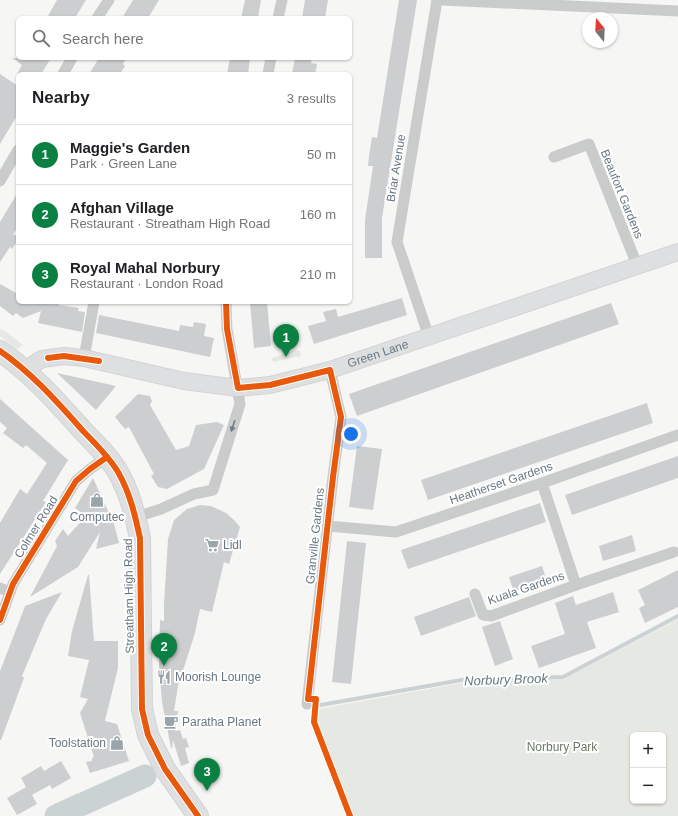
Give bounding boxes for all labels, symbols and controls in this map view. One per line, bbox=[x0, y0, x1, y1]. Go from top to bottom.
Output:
north arrow bbox=[582, 12, 618, 48]
search box bbox=[16, 16, 352, 60]
icon: search bbox=[30, 27, 52, 49]
text: Search here bbox=[62, 30, 144, 47]
text: Nearby bbox=[32, 88, 90, 107]
text: 3 results bbox=[287, 91, 336, 106]
street label: Briar Avenue bbox=[384, 133, 408, 203]
text: Maggie's Garden bbox=[70, 139, 190, 156]
text: 1 bbox=[41, 147, 49, 162]
text: 50 m bbox=[307, 147, 336, 162]
street label: Beaufort Gardens bbox=[598, 147, 646, 241]
text: Park · Green Lane bbox=[70, 156, 177, 171]
text: Afghan Village bbox=[70, 199, 174, 216]
text: 2 bbox=[41, 207, 49, 222]
text: 160 m bbox=[300, 207, 336, 222]
text: Restaurant · Streatham High Road bbox=[70, 216, 270, 231]
text: Royal Mahal Norbury bbox=[70, 259, 220, 276]
text: 3 bbox=[41, 267, 49, 282]
text: 210 m bbox=[300, 267, 336, 282]
text: Restaurant · London Road bbox=[70, 276, 223, 291]
pin: 1 bbox=[273, 324, 299, 357]
street label: Green Lane bbox=[346, 337, 410, 371]
one-way arrow bbox=[230, 420, 236, 432]
your location bbox=[341, 424, 361, 444]
street label: Heatherset Gardens bbox=[448, 459, 554, 507]
street label: Granville Gardens bbox=[303, 487, 327, 585]
shop icon: Computec bbox=[89, 492, 105, 508]
street label: Colmer Road bbox=[11, 493, 61, 561]
place label: Computec bbox=[70, 510, 124, 524]
supermarket icon: Lidl bbox=[204, 537, 220, 553]
street label: Streatham High Road bbox=[121, 538, 137, 654]
place label: Lidl bbox=[223, 538, 242, 552]
street label: Kuala Gardens bbox=[486, 568, 566, 608]
pin: 2 bbox=[151, 633, 177, 666]
restaurant icon: Moorish Lounge bbox=[156, 669, 172, 685]
place label: Moorish Lounge bbox=[175, 670, 261, 684]
water label: Norbury Brook bbox=[464, 670, 550, 688]
cafe icon: Paratha Planet bbox=[163, 714, 179, 730]
place label: Paratha Planet bbox=[182, 715, 262, 729]
map controls bbox=[630, 732, 666, 804]
button: + bbox=[630, 732, 666, 768]
shop icon: Toolstation bbox=[109, 735, 125, 751]
place label: Toolstation bbox=[49, 736, 106, 750]
park label: Norbury Park bbox=[527, 740, 598, 754]
pin: 3 bbox=[194, 758, 220, 791]
button: − bbox=[630, 768, 666, 804]

